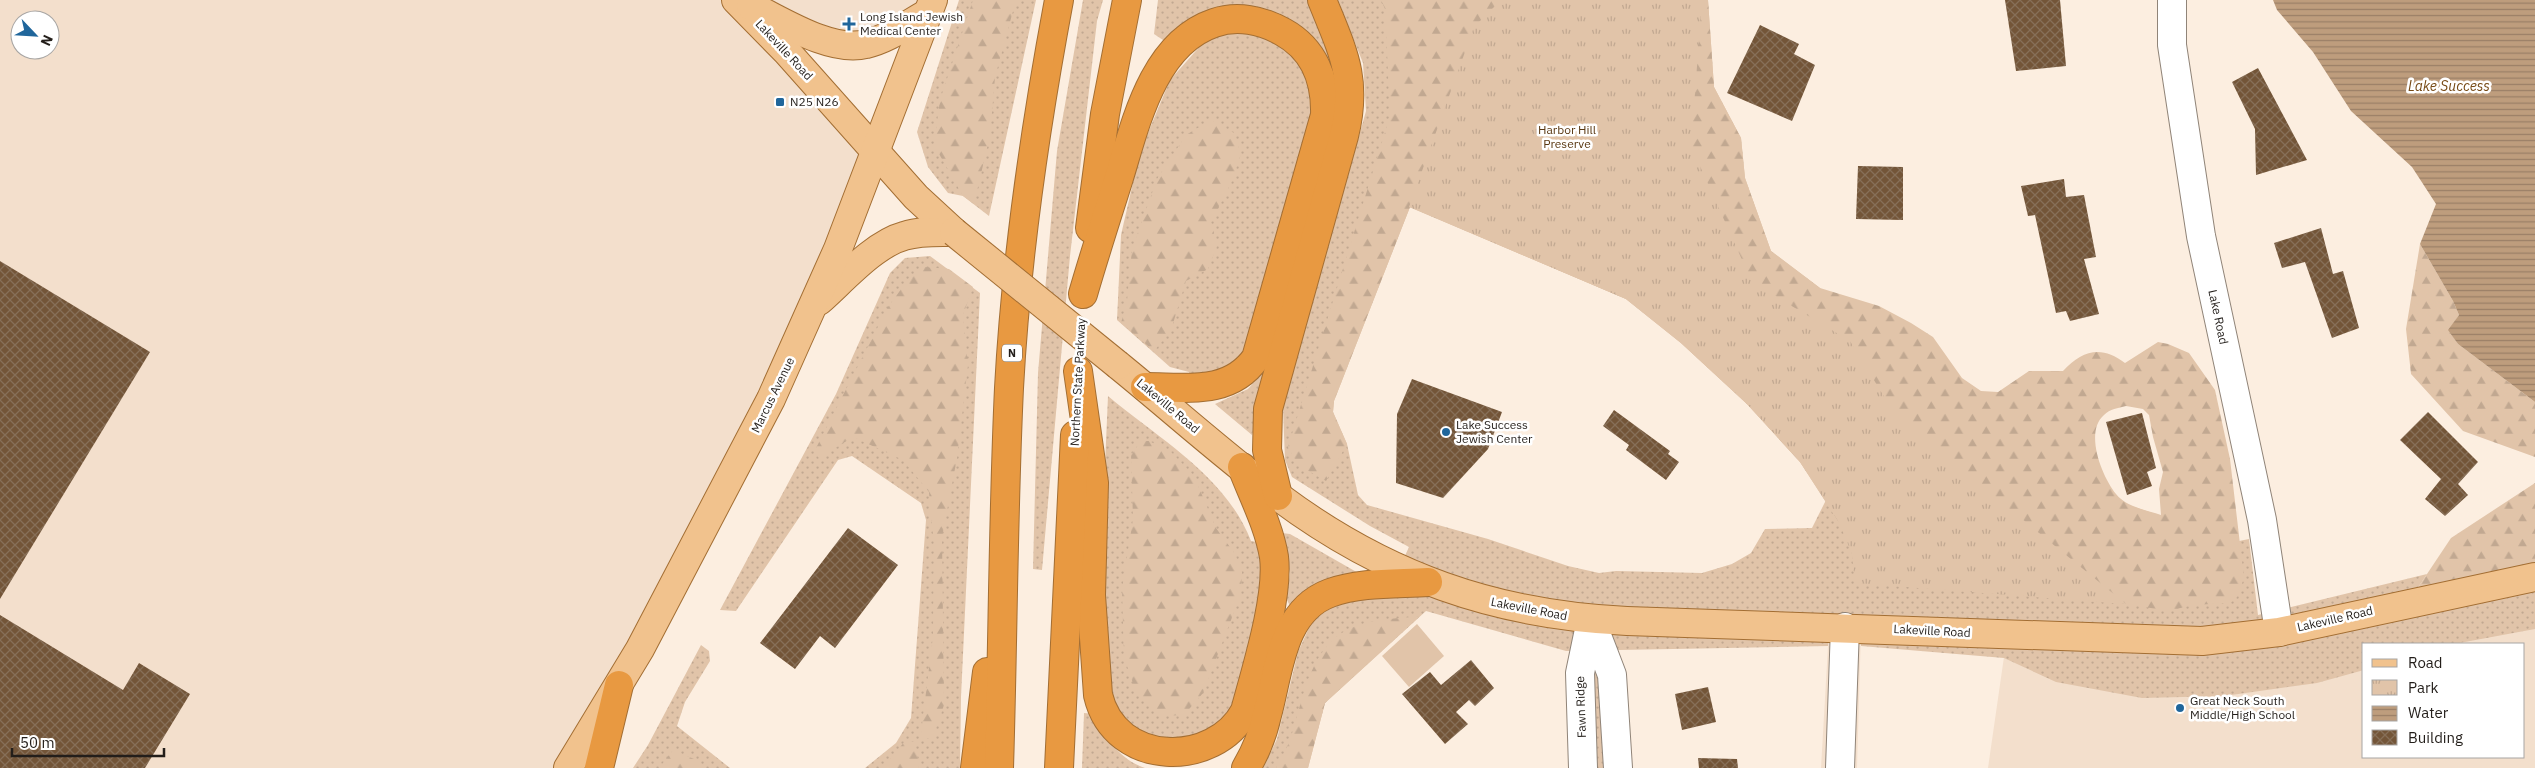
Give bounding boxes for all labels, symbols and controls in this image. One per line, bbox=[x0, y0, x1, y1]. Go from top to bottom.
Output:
place label: Long Island Jewish Medical Center bbox=[860, 9, 963, 38]
north arrow bbox=[10, 10, 60, 60]
street label: Lakeville Road bbox=[752, 16, 816, 83]
marker: Long Island Jewish Medical Center bbox=[842, 17, 856, 31]
text: N bbox=[36, 32, 57, 49]
water label: Lake Success bbox=[2408, 77, 2490, 95]
place label: N25 N26 bbox=[790, 94, 839, 109]
marker: N25 N26 bbox=[774, 96, 786, 108]
park label: Harbor Hill Preserve bbox=[1538, 122, 1596, 151]
street label: Lake Road bbox=[2205, 288, 2232, 346]
street label: Northern State Parkway bbox=[1067, 318, 1088, 446]
road number: N bbox=[1002, 344, 1022, 362]
street label: Marcus Avenue bbox=[748, 354, 797, 435]
street label: Lakeville Road bbox=[1134, 375, 1203, 436]
place label: Lake Success Jewish Center bbox=[1456, 417, 1533, 446]
marker: Lake Success Jewish Center bbox=[1440, 426, 1452, 438]
street label: Lakeville Road bbox=[1490, 594, 1569, 623]
street label: Lakeville Road bbox=[2295, 602, 2374, 635]
street label: Lakeville Road bbox=[1893, 621, 1971, 640]
legend bbox=[2362, 643, 2525, 758]
text: Road bbox=[2408, 653, 2443, 672]
street label: Fawn Ridge bbox=[1572, 675, 1589, 738]
text: Park bbox=[2408, 678, 2438, 697]
place label: Great Neck South Middle/High School bbox=[2190, 693, 2295, 722]
marker: Great Neck South Middle/High School bbox=[2174, 702, 2186, 714]
text: Water bbox=[2408, 703, 2449, 722]
scale bar bbox=[12, 726, 165, 758]
text: Building bbox=[2408, 728, 2463, 747]
text: 50 m bbox=[20, 733, 55, 752]

